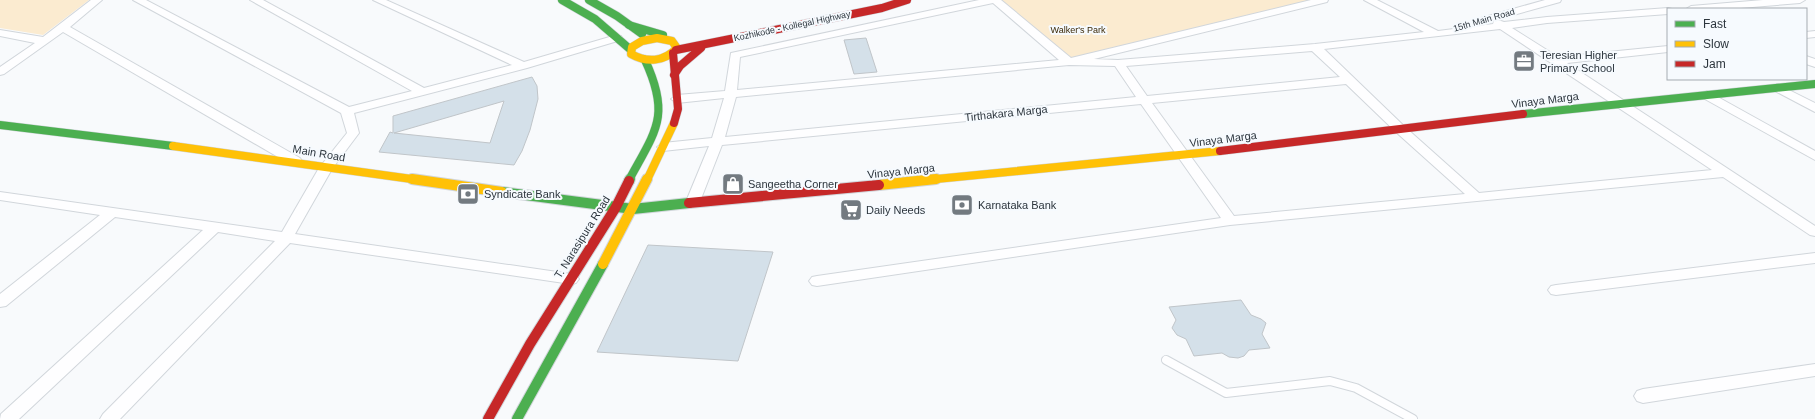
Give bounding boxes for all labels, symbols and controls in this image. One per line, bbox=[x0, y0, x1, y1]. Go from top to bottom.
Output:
street label: 15th Main Road bbox=[1452, 6, 1516, 34]
legend bbox=[1667, 8, 1807, 80]
street label: Kozhikode - Kollegal Highway bbox=[733, 9, 852, 43]
text: Fast bbox=[1703, 17, 1727, 31]
park label: Walker's Park bbox=[1051, 25, 1106, 35]
text: Slow bbox=[1703, 37, 1729, 51]
office icon: Teresian Higher Primary School bbox=[1511, 48, 1537, 74]
place label: Teresian Higher Primary School bbox=[1540, 49, 1617, 74]
text: Jam bbox=[1703, 57, 1726, 71]
street label: Vinaya Marga bbox=[1511, 90, 1580, 110]
street label: Tirthakara Marga bbox=[964, 103, 1049, 123]
street label: Vinaya Marga bbox=[1189, 129, 1258, 149]
street label: Main Road bbox=[292, 142, 346, 164]
street label: Vinaya Marga bbox=[867, 161, 936, 181]
shop icon: Sangeetha Corner bbox=[720, 171, 746, 197]
place label: Sangeetha Corner bbox=[748, 178, 838, 190]
bank icon: Syndicate Bank bbox=[455, 181, 481, 207]
place label: Syndicate Bank bbox=[484, 188, 561, 200]
bank icon: Karnataka Bank bbox=[949, 192, 975, 218]
street label: T. Narasipura Road bbox=[552, 194, 612, 280]
supermarket icon: Daily Needs bbox=[838, 197, 864, 223]
place label: Karnataka Bank bbox=[978, 199, 1057, 211]
place label: Daily Needs bbox=[866, 204, 926, 216]

